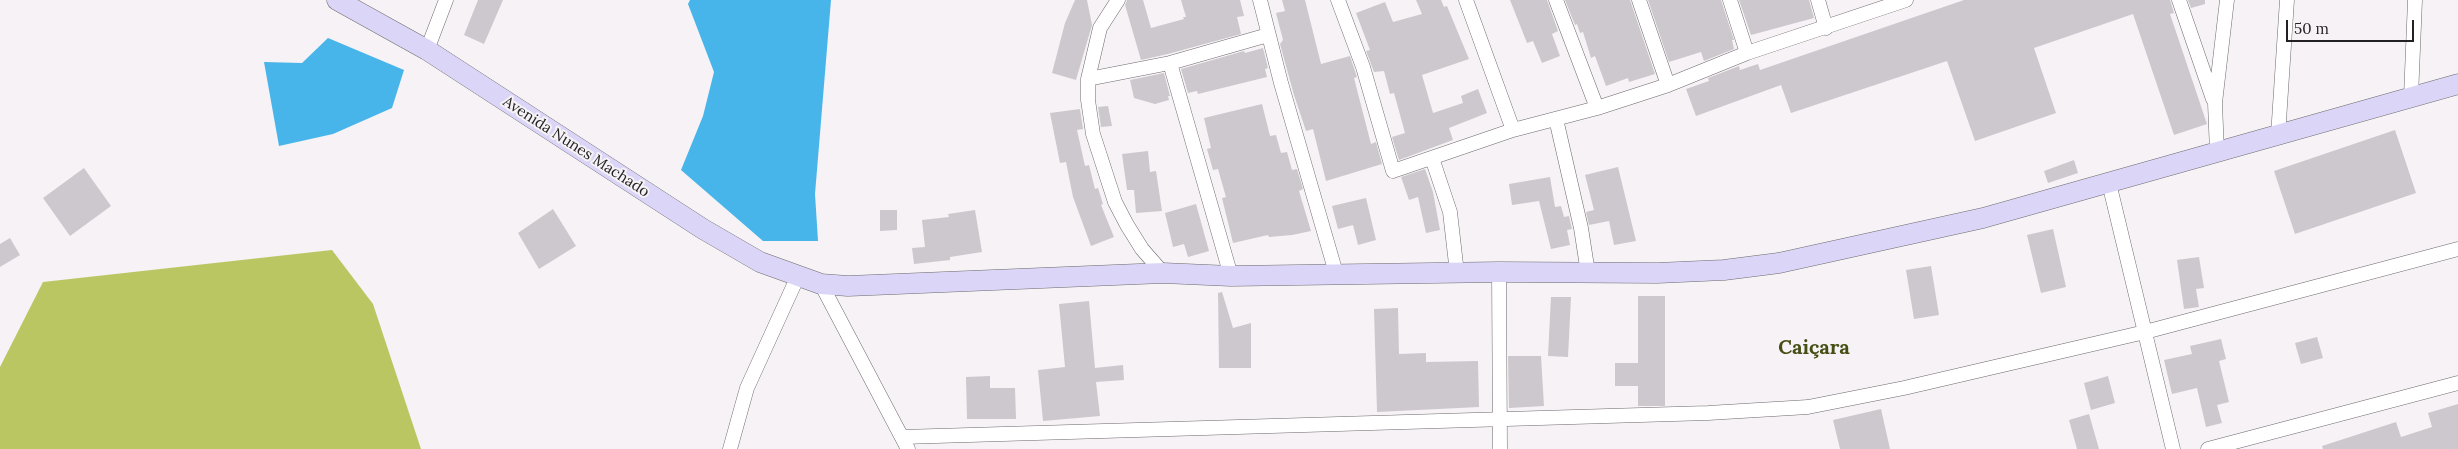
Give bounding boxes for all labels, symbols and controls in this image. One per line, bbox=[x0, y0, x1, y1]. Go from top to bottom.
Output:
scale bar bbox=[2288, 10, 2416, 42]
text: 50 m bbox=[2294, 19, 2329, 38]
street label: Avenida Nunes Machado bbox=[499, 93, 653, 201]
district label: Caiçara bbox=[1778, 336, 1850, 360]

